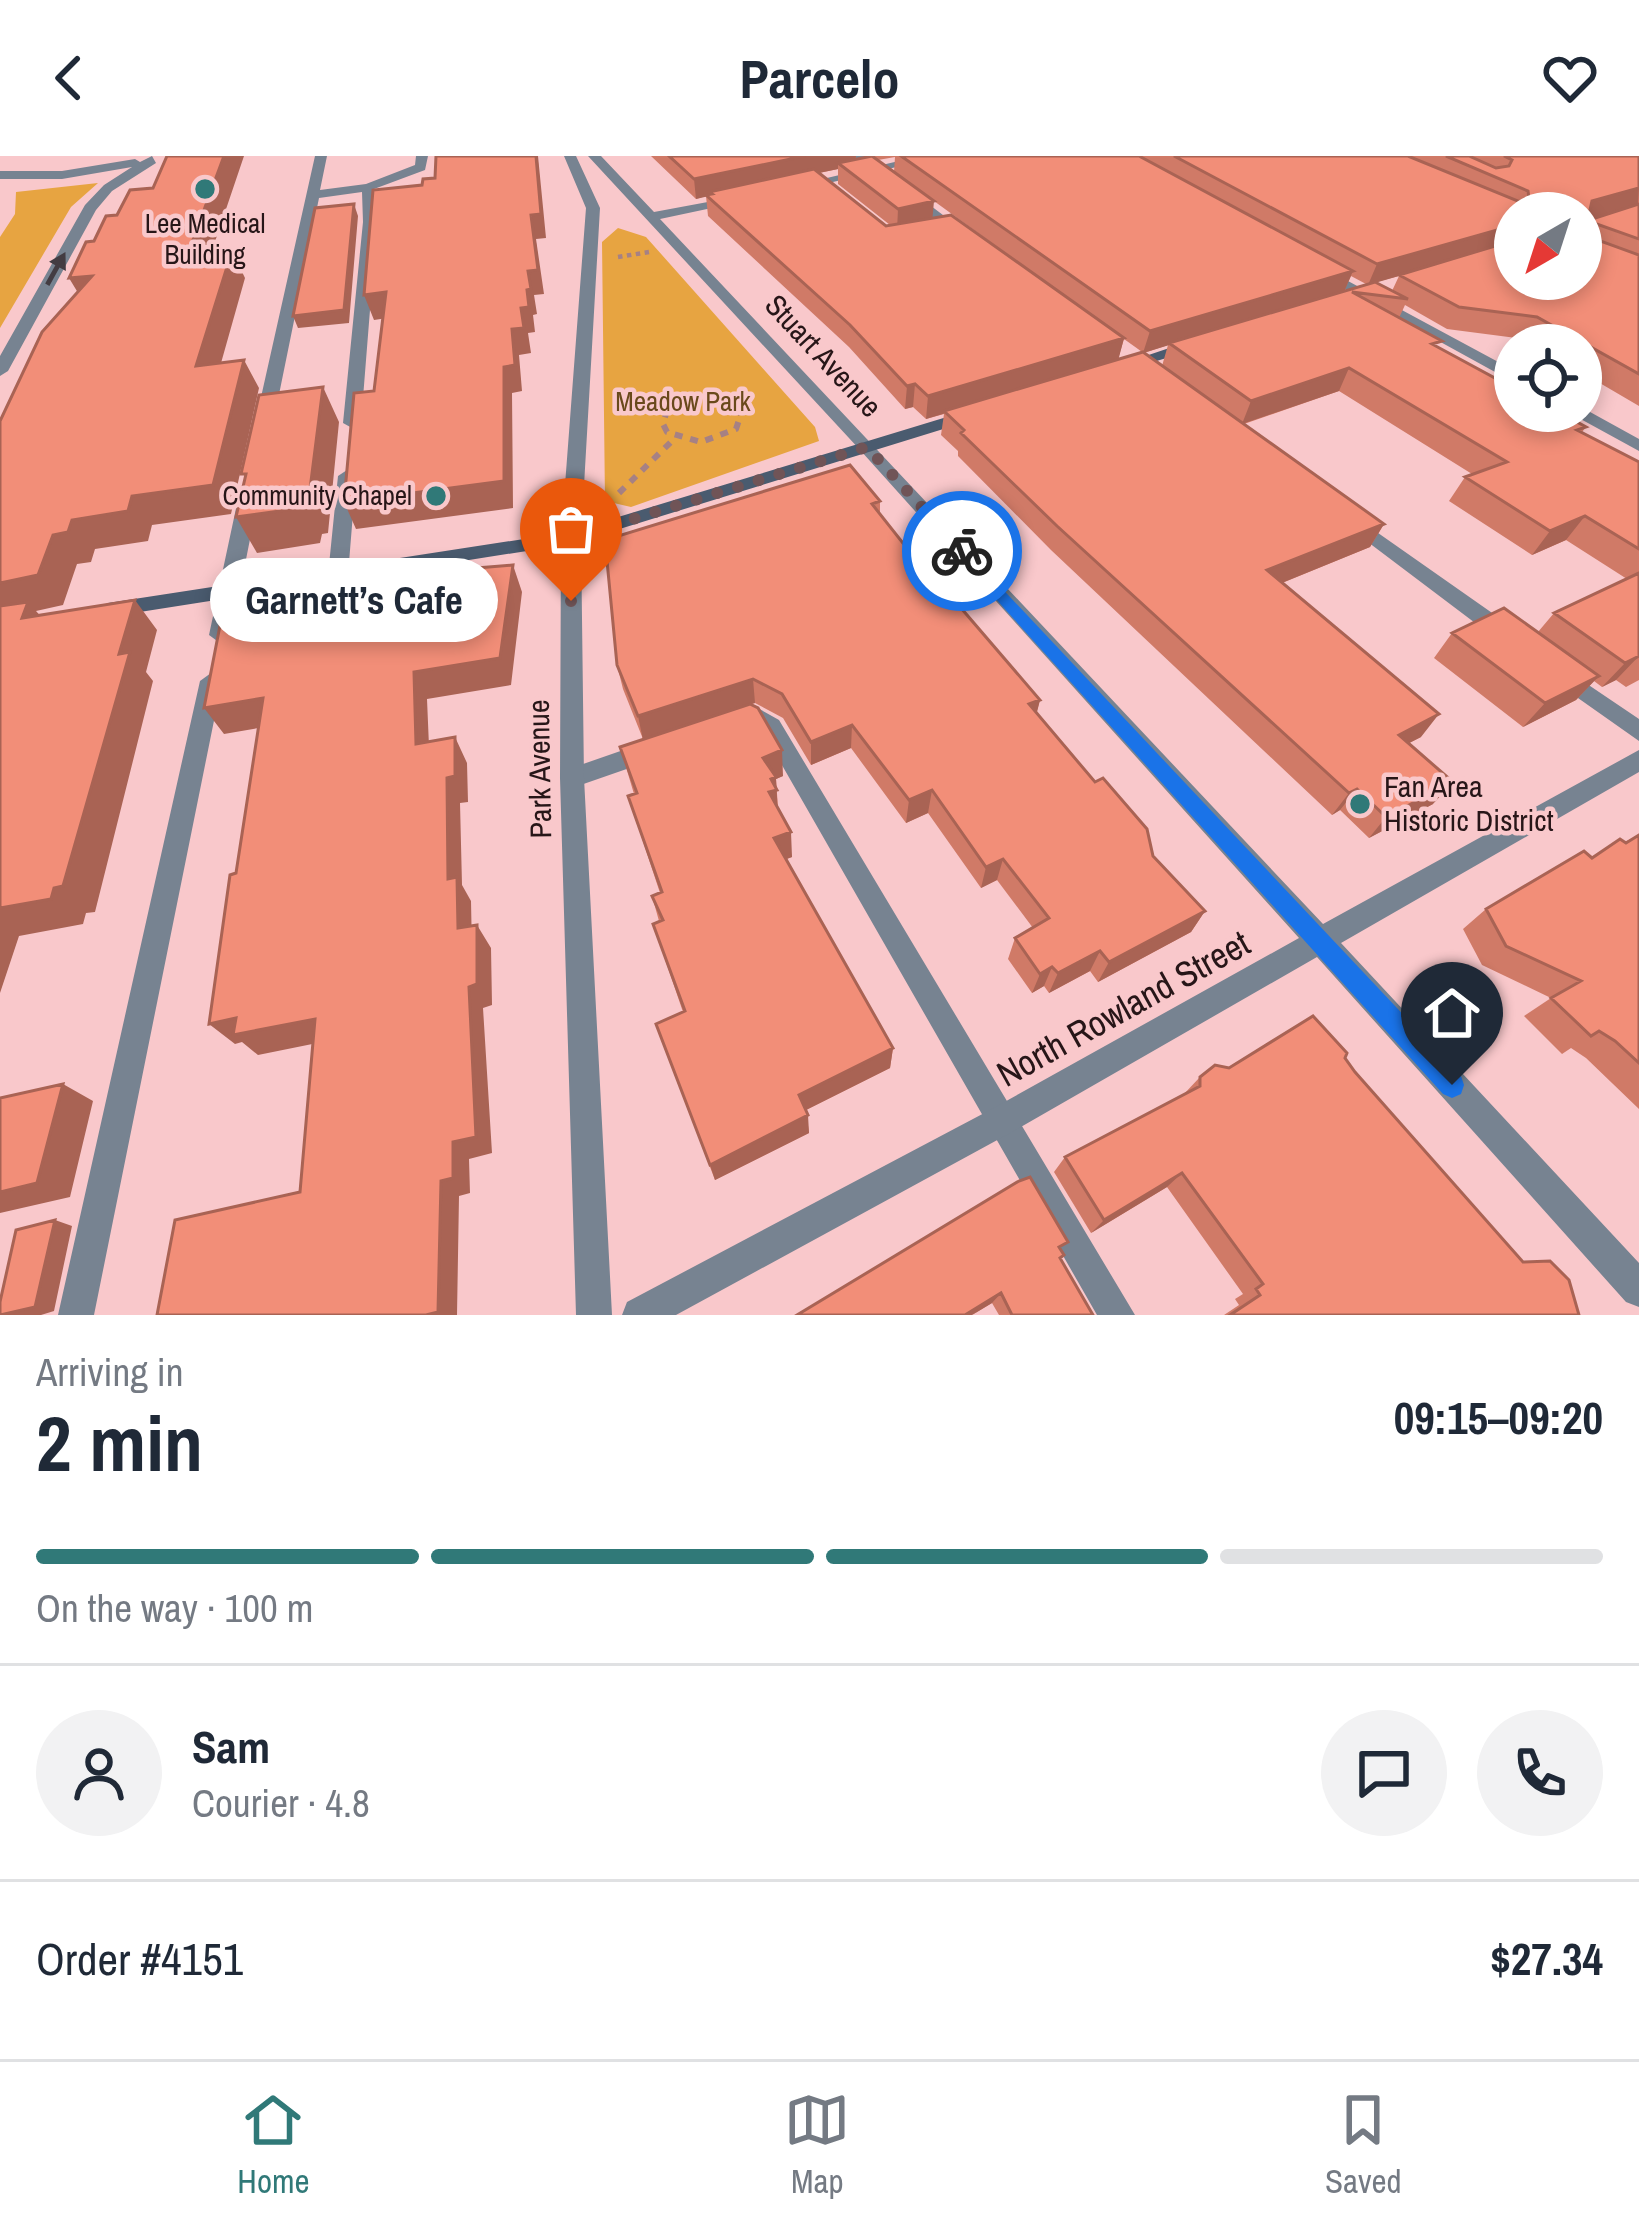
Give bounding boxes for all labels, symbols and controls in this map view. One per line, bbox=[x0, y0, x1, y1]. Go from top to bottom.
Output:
text: Parcelo bbox=[739, 42, 900, 115]
icon: back bbox=[36, 45, 102, 111]
icon: heart bbox=[1537, 45, 1603, 111]
marker: Lee Medical Building bbox=[192, 176, 218, 202]
north arrow bbox=[1494, 192, 1602, 300]
map controls bbox=[1494, 192, 1602, 432]
place label: Lee Medical Building bbox=[145, 205, 265, 272]
one-way arrow bbox=[45, 251, 66, 286]
street label: Stuart Avenue bbox=[757, 285, 891, 425]
button: locate bbox=[1494, 324, 1602, 432]
park label: Meadow Park bbox=[615, 383, 752, 419]
place label: Community Chapel bbox=[223, 477, 412, 513]
pin bbox=[520, 478, 622, 601]
marker: Community Chapel bbox=[423, 483, 449, 509]
courier bbox=[902, 491, 1022, 611]
icon: bag bbox=[538, 496, 604, 562]
icon: bike bbox=[929, 518, 995, 584]
callout: Garnett’s Cafe bbox=[211, 559, 499, 643]
text: Garnett’s Cafe bbox=[245, 574, 463, 626]
street label: Park Avenue bbox=[518, 699, 560, 839]
place label: Fan Area Historic District bbox=[1384, 766, 1554, 840]
marker: Fan Area Historic District bbox=[1347, 791, 1373, 817]
street label: North Rowland Street bbox=[988, 919, 1258, 1097]
pin bbox=[1401, 962, 1503, 1085]
icon: home bbox=[1419, 980, 1485, 1046]
text: Arriving in bbox=[36, 1346, 184, 1398]
text: 09:15–09:20 bbox=[1394, 1387, 1603, 1448]
text: 2 min bbox=[36, 1390, 203, 1495]
text: On the way · 100 m bbox=[36, 1582, 313, 1634]
button: person bbox=[36, 1710, 162, 1836]
button: chat bbox=[1321, 1710, 1447, 1836]
button: phone bbox=[1477, 1710, 1603, 1836]
text: Sam bbox=[192, 1716, 270, 1777]
text: Courier · 4.8 bbox=[192, 1777, 370, 1829]
text: Order #4151 bbox=[36, 1928, 243, 1989]
text: $27.34 bbox=[1490, 1928, 1603, 1989]
tab: Home bbox=[237, 2087, 310, 2203]
tab: Map bbox=[784, 2087, 850, 2203]
tab: Saved bbox=[1325, 2087, 1402, 2203]

